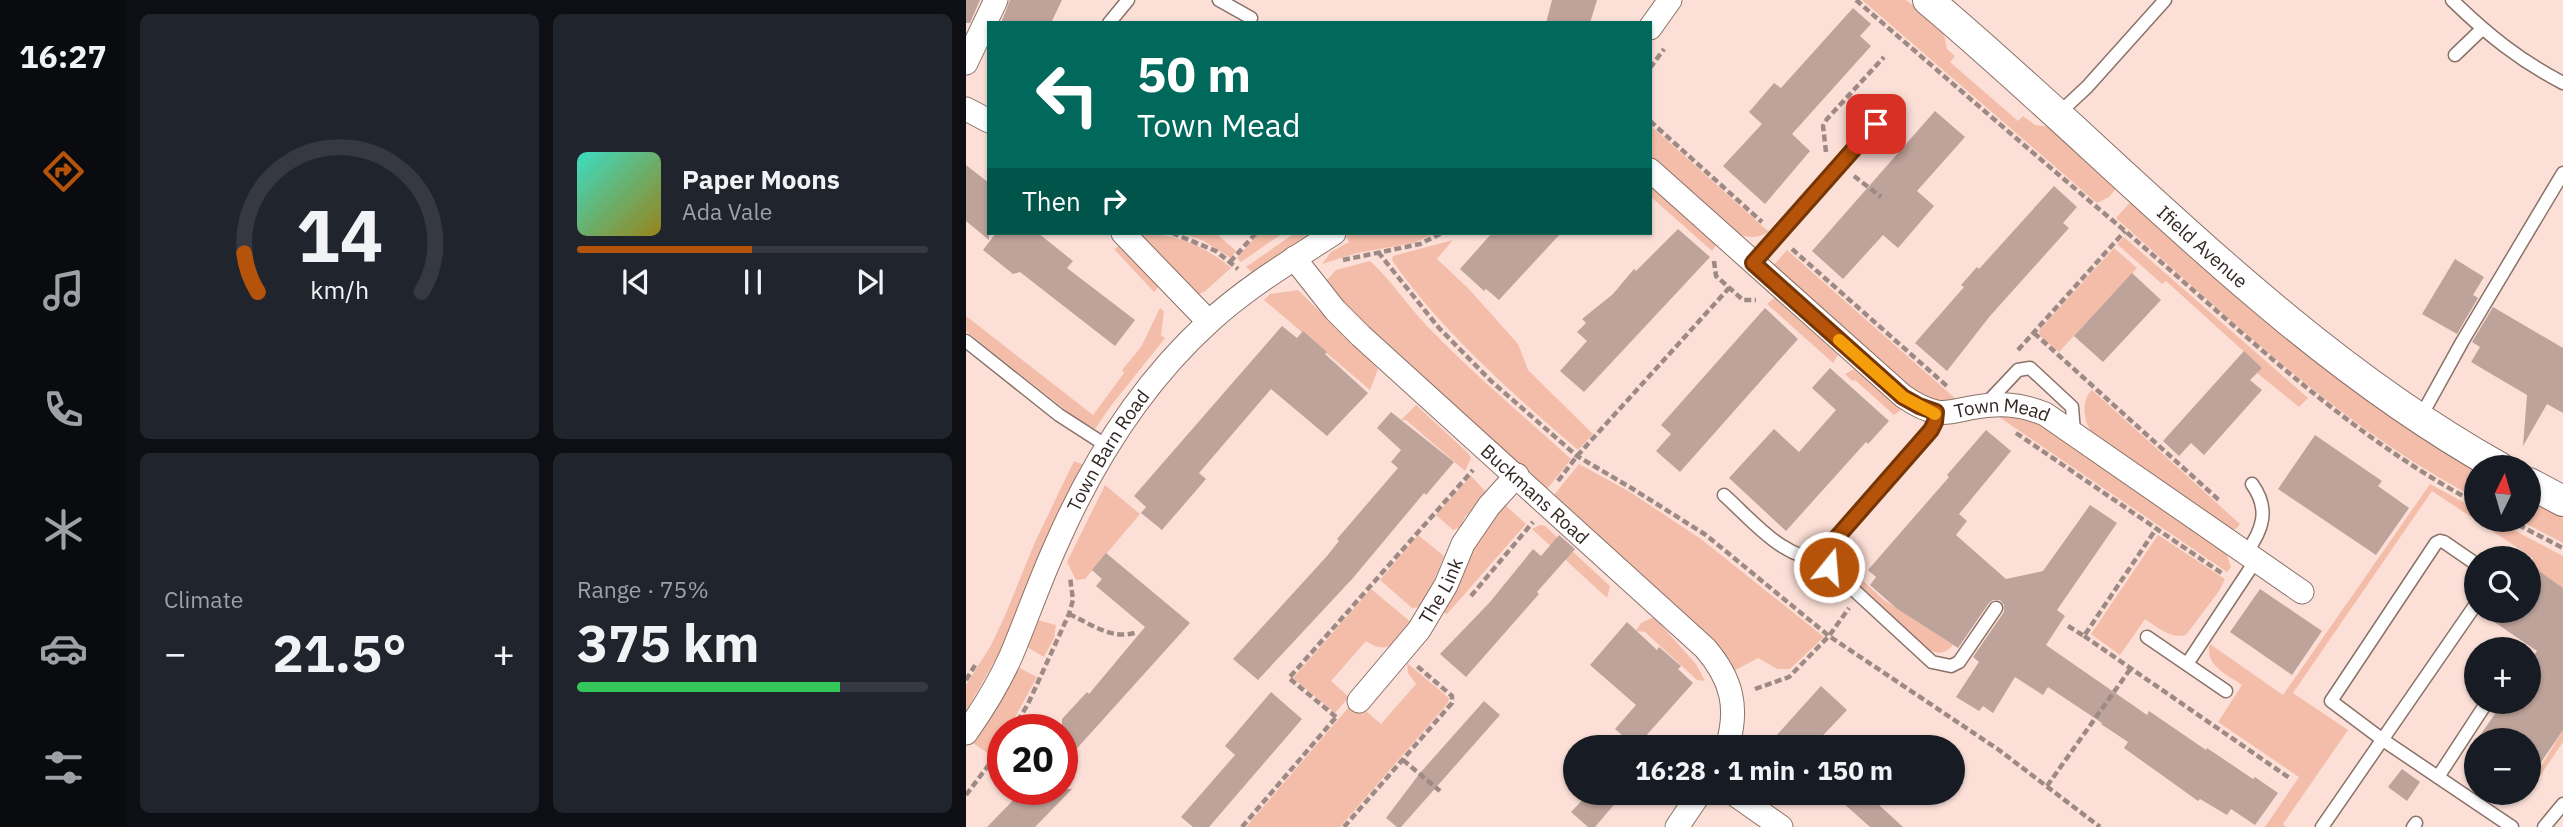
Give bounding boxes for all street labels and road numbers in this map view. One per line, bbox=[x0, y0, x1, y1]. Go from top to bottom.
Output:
street label: Ifield Avenue bbox=[2152, 200, 2253, 293]
street label: Town Barn Road bbox=[1062, 385, 1154, 515]
street label: Town Mead bbox=[1952, 393, 2054, 427]
street label: Buckmans Road bbox=[1476, 439, 1594, 549]
street label: The Link bbox=[1413, 554, 1468, 628]

